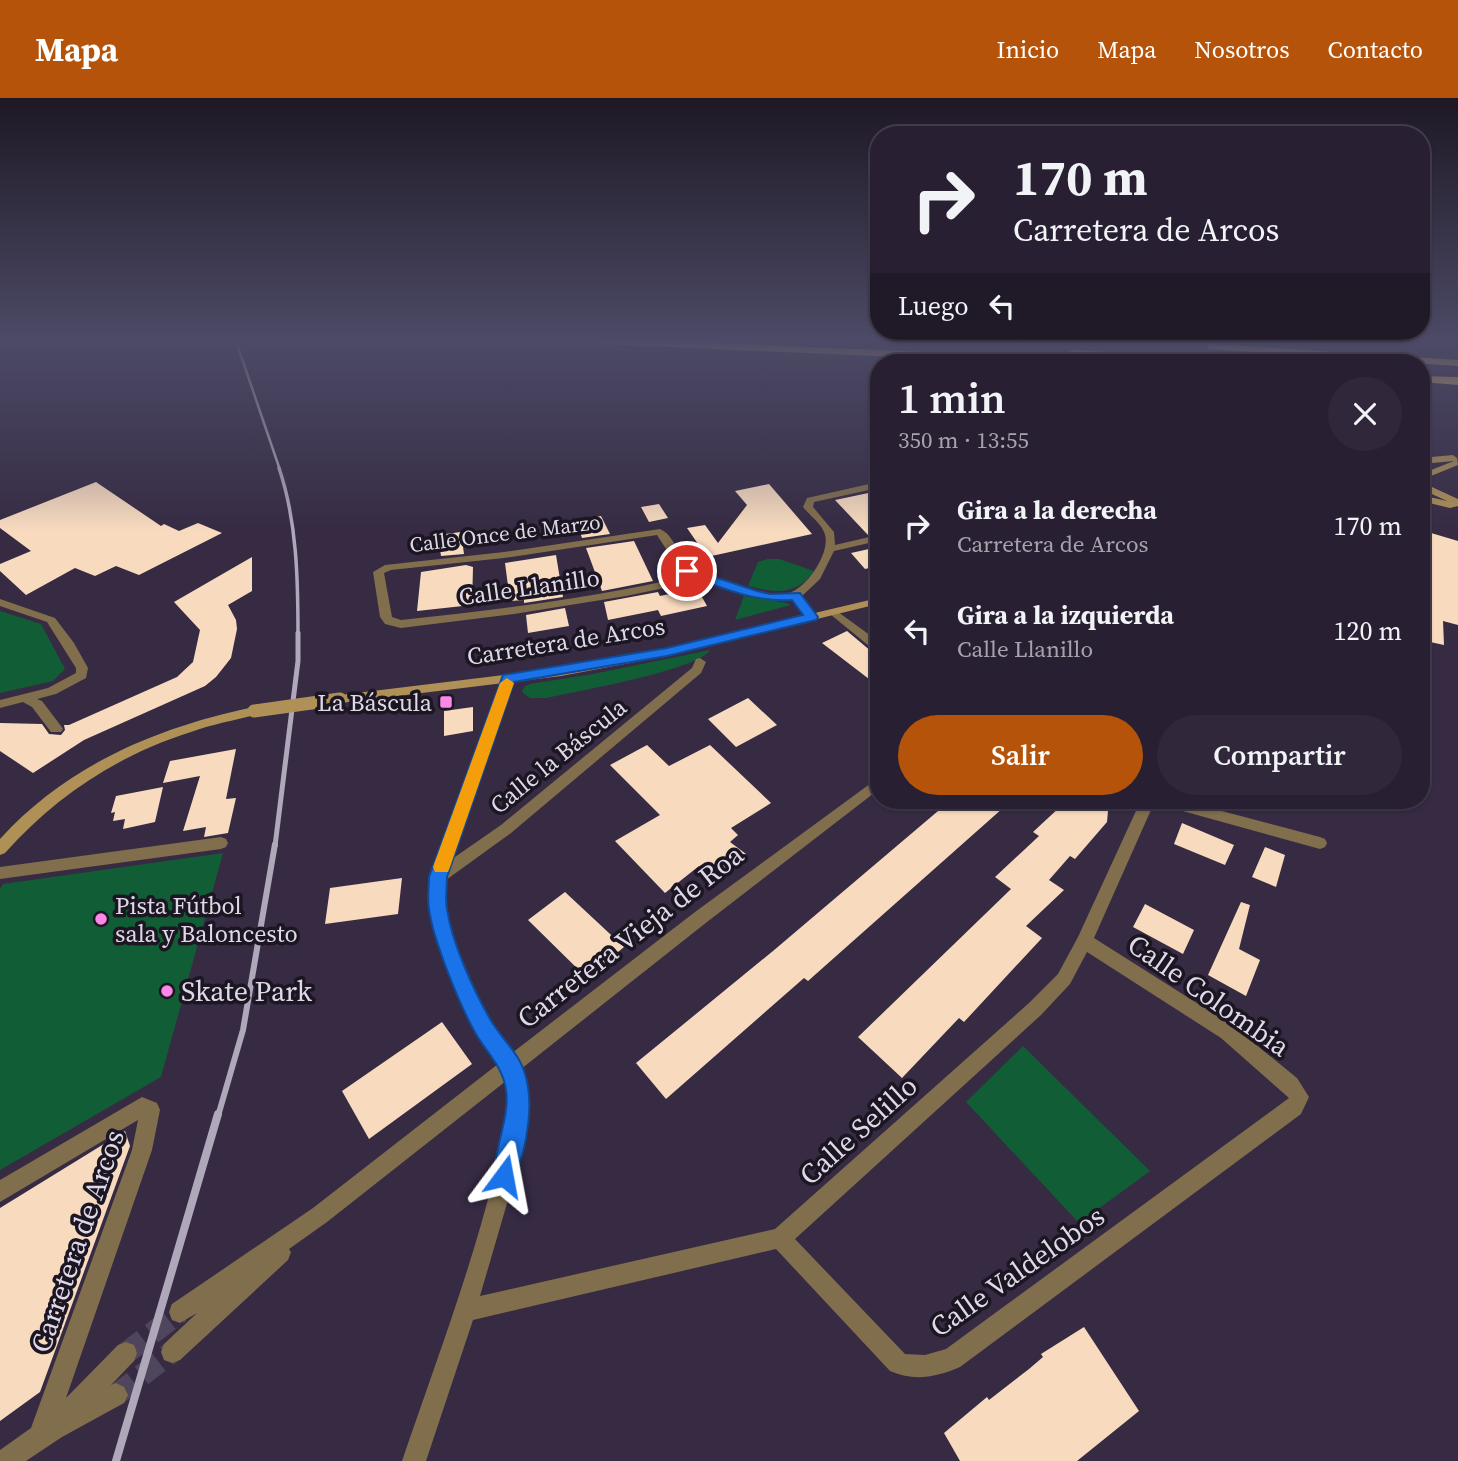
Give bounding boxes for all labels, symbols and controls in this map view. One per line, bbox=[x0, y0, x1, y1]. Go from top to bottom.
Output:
text: Mapa bbox=[35, 27, 118, 72]
text: Inicio bbox=[997, 33, 1059, 66]
text: Mapa bbox=[1097, 33, 1156, 66]
text: Nosotros bbox=[1194, 33, 1290, 66]
text: Contacto bbox=[1328, 33, 1423, 66]
text: 170 m bbox=[1013, 144, 1148, 211]
icon: right bbox=[898, 154, 989, 245]
text: Carretera de Arcos bbox=[1013, 208, 1280, 252]
icon: left bbox=[983, 287, 1021, 325]
text: Luego bbox=[898, 288, 969, 324]
text: 1 min bbox=[898, 369, 1006, 427]
button: close bbox=[1328, 377, 1402, 451]
text: 350 m · 13:55 bbox=[898, 424, 1029, 456]
text: Gira a la derecha bbox=[957, 492, 1157, 528]
street label: Calle Once de Marzo bbox=[408, 507, 602, 559]
icon: right bbox=[898, 507, 936, 545]
text: 170 m bbox=[1334, 508, 1402, 544]
text: Carretera de Arcos bbox=[957, 528, 1149, 560]
pin bbox=[657, 541, 717, 601]
icon: arrive bbox=[668, 552, 706, 590]
street label: Calle Llanillo bbox=[456, 561, 602, 613]
text: Gira a la izquierda bbox=[957, 597, 1174, 633]
street label: Carretera de Arcos bbox=[465, 609, 667, 673]
icon: left bbox=[898, 612, 936, 650]
text: 120 m bbox=[1334, 613, 1402, 649]
text: Calle Llanillo bbox=[957, 633, 1093, 665]
place label: La Báscula bbox=[317, 686, 433, 719]
street label: Calle la Báscula bbox=[483, 690, 634, 821]
marker: La Báscula bbox=[438, 694, 454, 710]
button: Salir bbox=[898, 715, 1143, 795]
button: Compartir bbox=[1157, 715, 1402, 795]
street label: Carretera Vieja de Roa bbox=[509, 835, 752, 1036]
place label: Pista Fútbol sala y Baloncesto bbox=[115, 889, 298, 950]
marker: Pista Fútbol sala y Baloncesto bbox=[93, 911, 109, 927]
street label: Calle Colombia bbox=[1120, 925, 1298, 1065]
place label: Skate Park bbox=[181, 972, 313, 1010]
marker: Skate Park bbox=[159, 983, 175, 999]
street label: Calle Selillo bbox=[791, 1067, 925, 1193]
street label: Carretera de Arcos bbox=[21, 1125, 133, 1357]
position arrow bbox=[467, 1139, 541, 1213]
street label: Calle Valdelobos bbox=[922, 1197, 1112, 1345]

